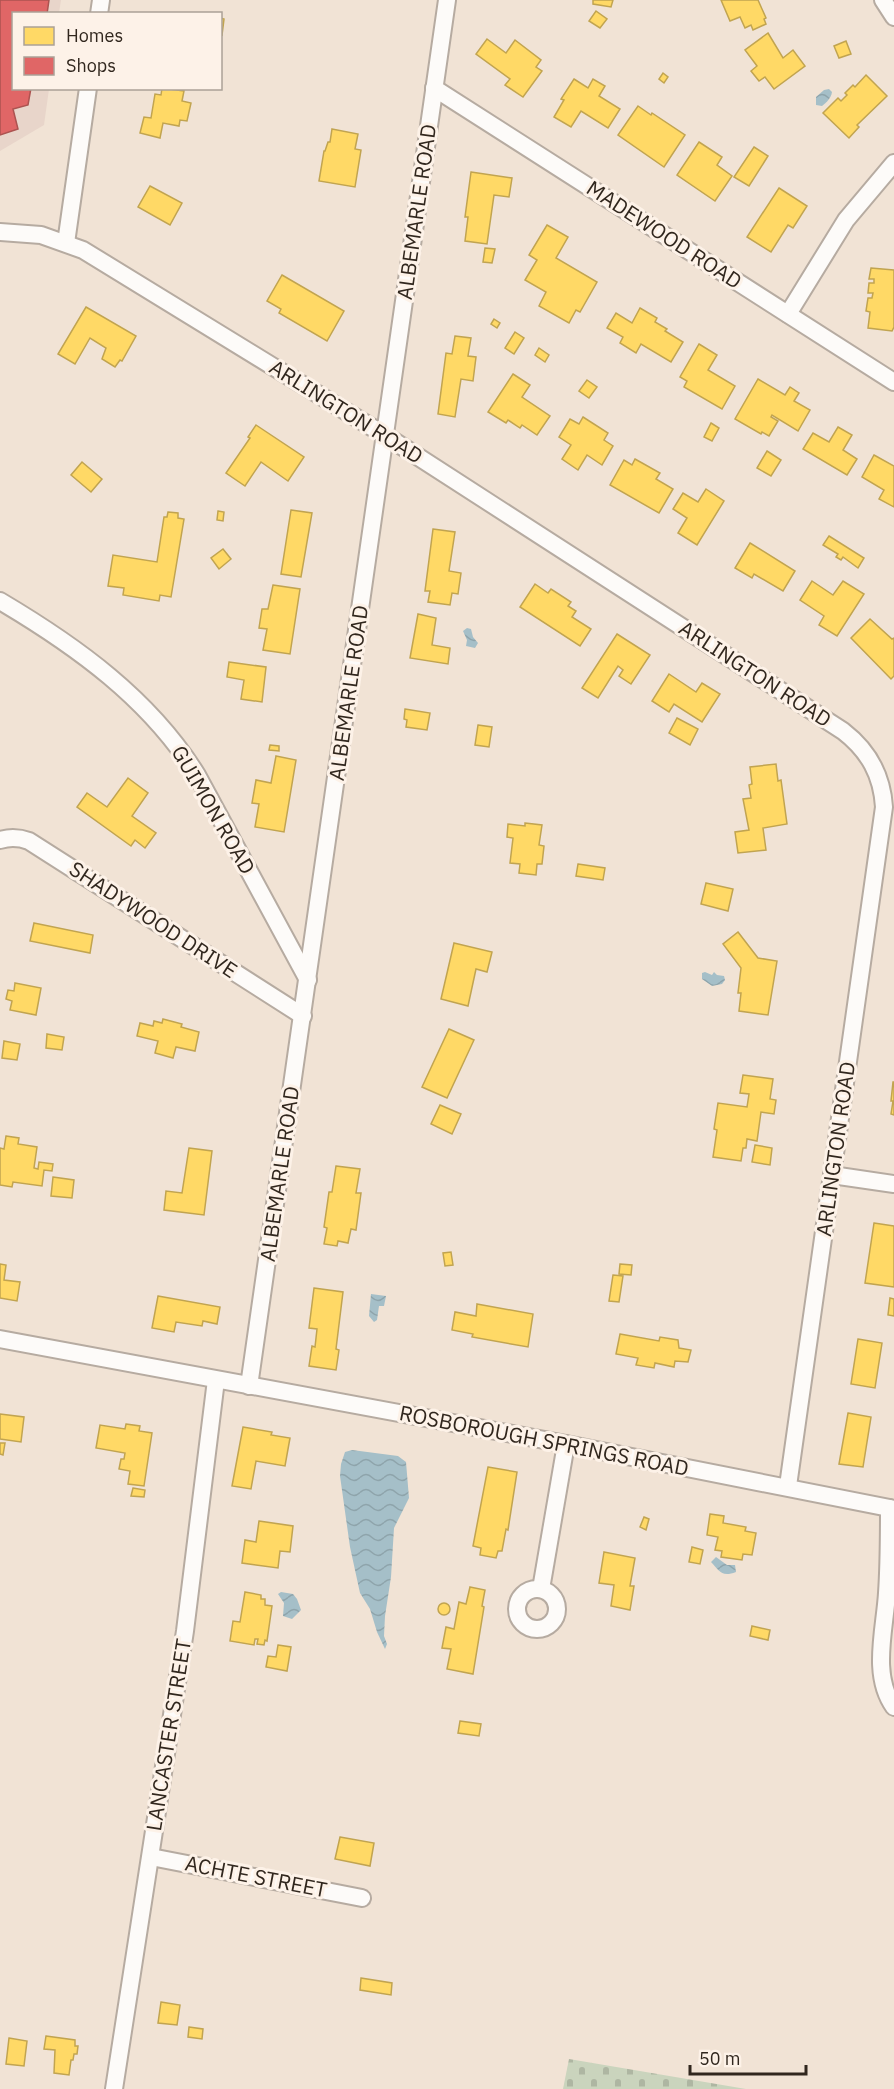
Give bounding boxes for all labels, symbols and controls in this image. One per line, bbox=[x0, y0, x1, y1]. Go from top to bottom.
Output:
legend bbox=[12, 12, 222, 90]
text: Homes bbox=[66, 24, 123, 47]
text: Shops bbox=[66, 54, 116, 77]
street label: ALBEMARLE ROAD bbox=[390, 122, 442, 301]
street label: MADEWOOD ROAD bbox=[582, 173, 748, 295]
street label: ARLINGTON ROAD bbox=[264, 353, 429, 470]
street label: ALBEMARLE ROAD bbox=[322, 603, 374, 782]
street label: ARLINGTON ROAD bbox=[674, 613, 837, 733]
street label: GUIMON ROAD bbox=[166, 740, 262, 879]
street label: SHADYWOOD DRIVE bbox=[64, 854, 243, 984]
street label: ARLINGTON ROAD bbox=[809, 1060, 861, 1238]
street label: ALBEMARLE ROAD bbox=[253, 1084, 305, 1263]
street label: ROSBOROUGH SPRINGS ROAD bbox=[397, 1398, 691, 1482]
street label: LANCASTER STREET bbox=[139, 1637, 197, 1833]
street label: ACHTE STREET bbox=[183, 1849, 330, 1904]
scale bar bbox=[690, 2038, 806, 2076]
text: 50 m bbox=[699, 2047, 741, 2070]

